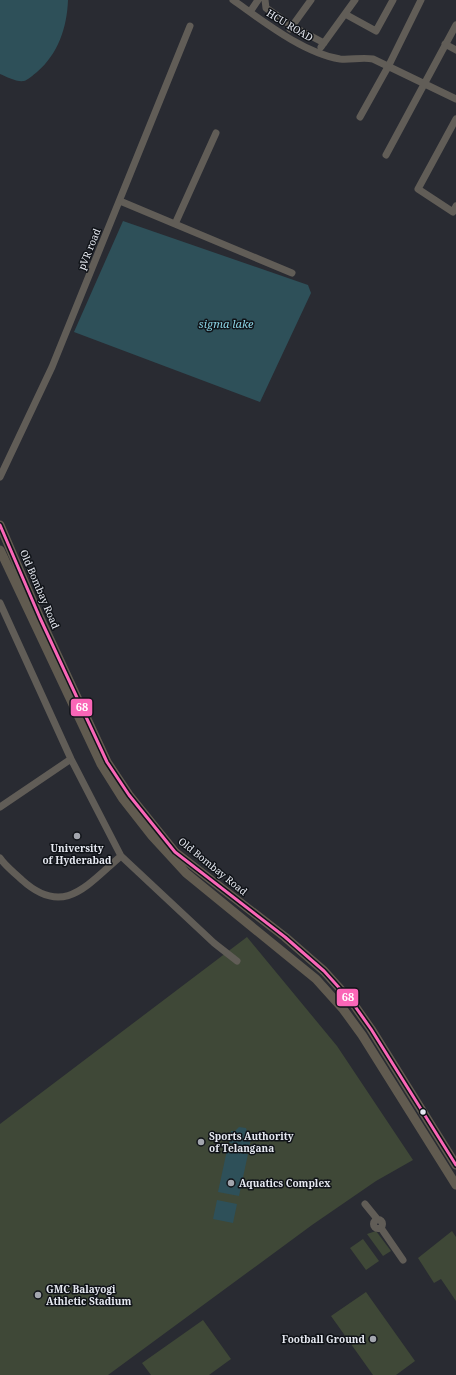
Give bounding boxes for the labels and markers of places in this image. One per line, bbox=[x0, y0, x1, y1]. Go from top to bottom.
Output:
marker: University of Hyderabad bbox=[72, 831, 82, 841]
place label: University of Hyderabad bbox=[42, 841, 112, 867]
unlabelled marker bbox=[418, 1107, 428, 1117]
place label: Sports Authority of Telangana bbox=[209, 1129, 294, 1155]
marker: Sports Authority of Telangana bbox=[196, 1137, 206, 1147]
place label: Aquatics Complex bbox=[239, 1176, 331, 1190]
marker: Aquatics Complex bbox=[226, 1178, 236, 1188]
place label: GMC Balayogi Athletic Stadium bbox=[46, 1282, 131, 1308]
marker: GMC Balayogi Athletic Stadium bbox=[33, 1290, 43, 1300]
place label: Football Ground bbox=[282, 1332, 366, 1346]
marker: Football Ground bbox=[368, 1334, 378, 1344]

